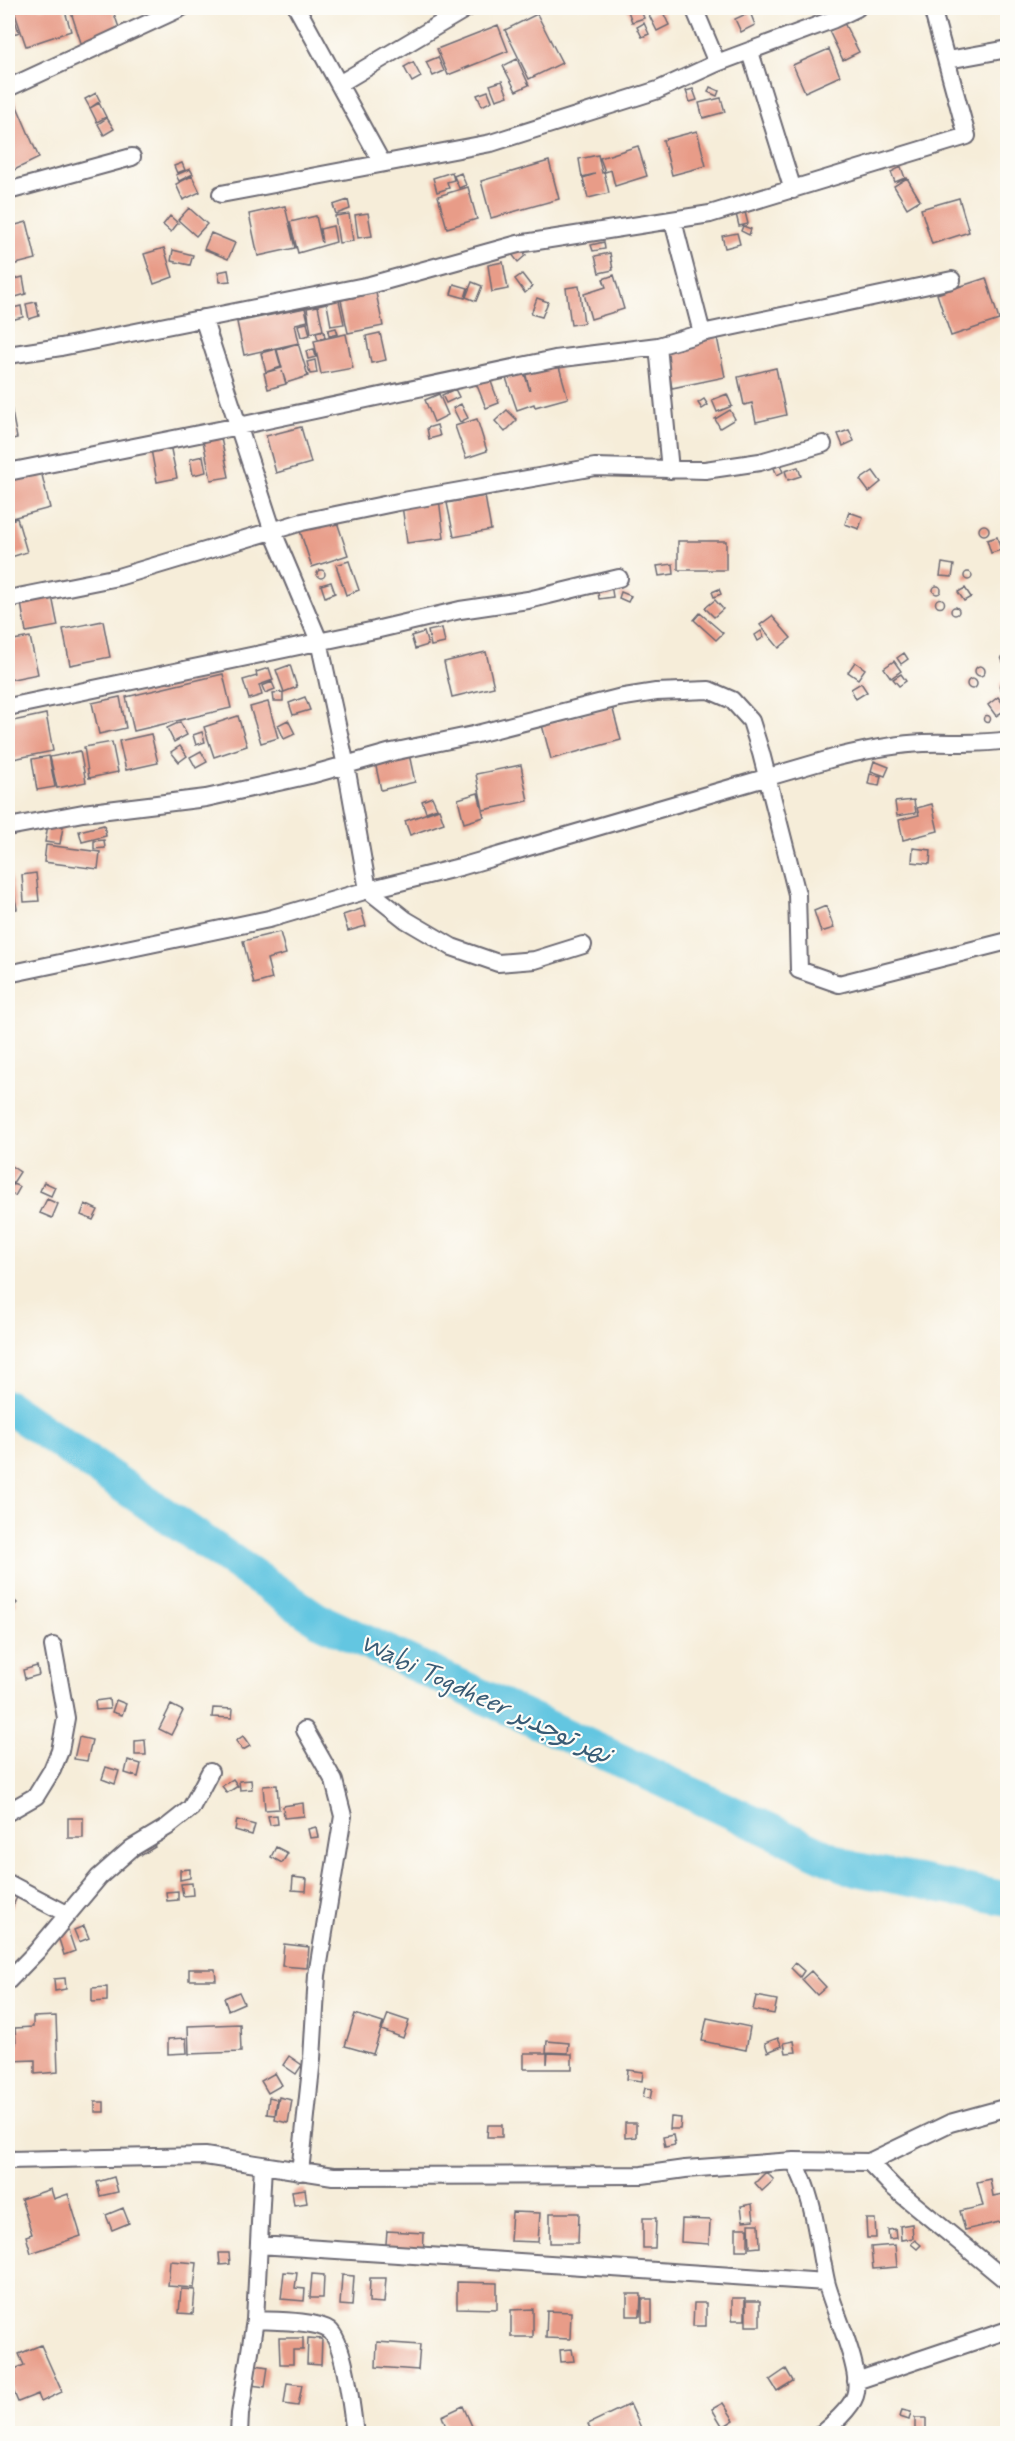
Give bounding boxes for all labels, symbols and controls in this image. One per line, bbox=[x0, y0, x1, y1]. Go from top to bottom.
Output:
water label: Wabi Togdheer نهر توجدير bbox=[354, 1627, 619, 1774]

